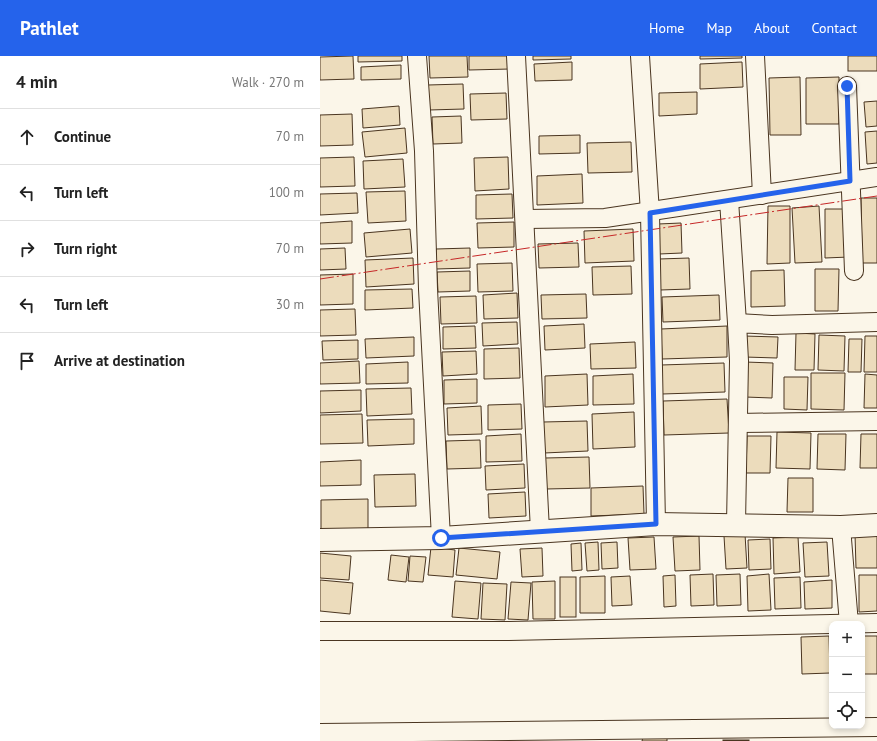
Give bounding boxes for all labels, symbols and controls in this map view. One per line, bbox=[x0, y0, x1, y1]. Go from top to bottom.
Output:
text: Pathlet bbox=[20, 16, 79, 40]
text: Home bbox=[649, 19, 684, 37]
text: Map bbox=[706, 19, 732, 37]
text: About bbox=[754, 19, 790, 37]
text: Contact bbox=[812, 19, 857, 37]
text: 4 min bbox=[16, 71, 57, 93]
text: Walk · 270 m bbox=[232, 74, 304, 91]
route end bbox=[838, 77, 856, 95]
icon: ahead bbox=[16, 126, 38, 148]
text: Continue bbox=[54, 127, 111, 146]
text: 70 m bbox=[276, 128, 304, 145]
icon: left bbox=[16, 182, 38, 204]
text: Turn left bbox=[54, 183, 108, 202]
text: 100 m bbox=[269, 184, 304, 201]
icon: right bbox=[16, 238, 38, 260]
text: Turn right bbox=[54, 239, 117, 258]
text: 70 m bbox=[276, 240, 304, 257]
icon: left bbox=[16, 294, 38, 316]
text: Turn left bbox=[54, 295, 108, 314]
text: 30 m bbox=[276, 296, 304, 313]
icon: arrive bbox=[16, 350, 38, 372]
text: Arrive at destination bbox=[54, 351, 185, 370]
route start bbox=[432, 529, 450, 547]
map controls bbox=[829, 621, 865, 729]
button: + bbox=[829, 621, 865, 657]
button: − bbox=[829, 657, 865, 693]
button: locate bbox=[829, 693, 865, 729]

